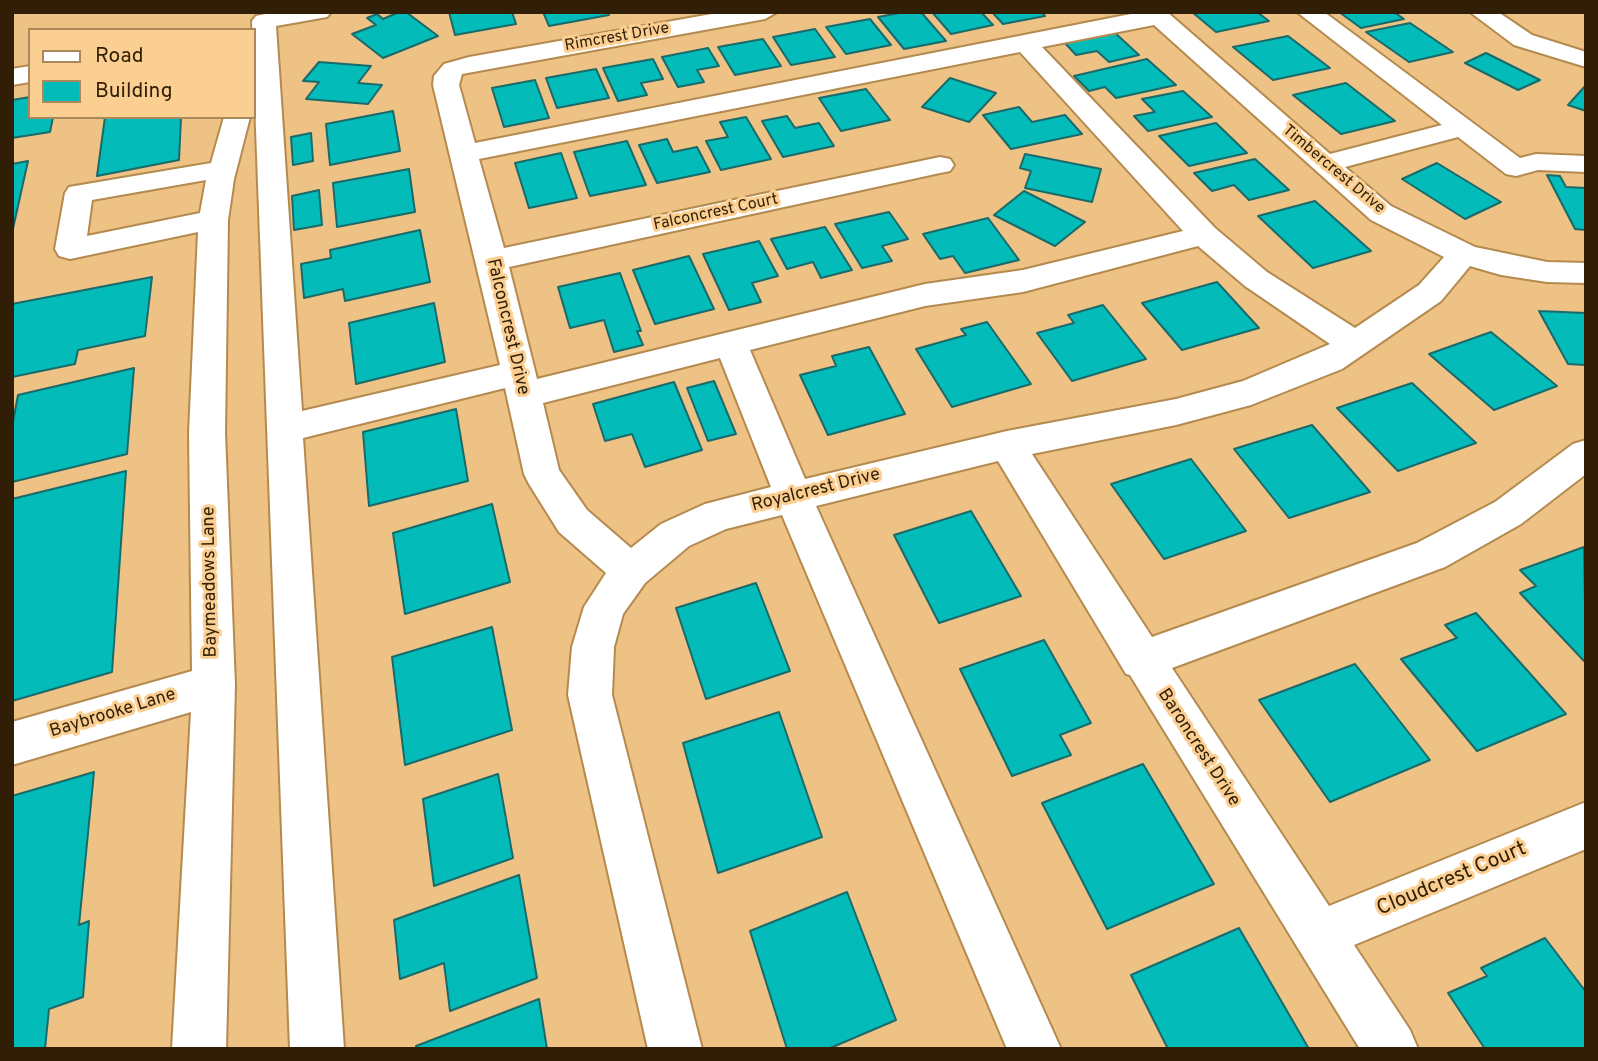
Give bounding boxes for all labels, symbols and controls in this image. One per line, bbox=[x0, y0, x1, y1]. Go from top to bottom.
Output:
street label: Rimcrest Drive bbox=[563, 19, 671, 57]
legend bbox=[28, 28, 256, 119]
text: Road bbox=[95, 43, 144, 70]
text: Building bbox=[95, 78, 173, 105]
street label: Timbercrest Drive bbox=[1278, 121, 1388, 219]
street label: Falconcrest Court bbox=[652, 190, 780, 236]
street label: Falconcrest Drive bbox=[481, 257, 533, 397]
street label: Royalcrest Drive bbox=[749, 465, 883, 517]
street label: Baymeadows Lane bbox=[199, 506, 223, 658]
street label: Baybrooke Lane bbox=[47, 685, 179, 743]
street label: Baroncrest Drive bbox=[1152, 685, 1244, 811]
street label: Cloudcrest Court bbox=[1373, 837, 1531, 923]

